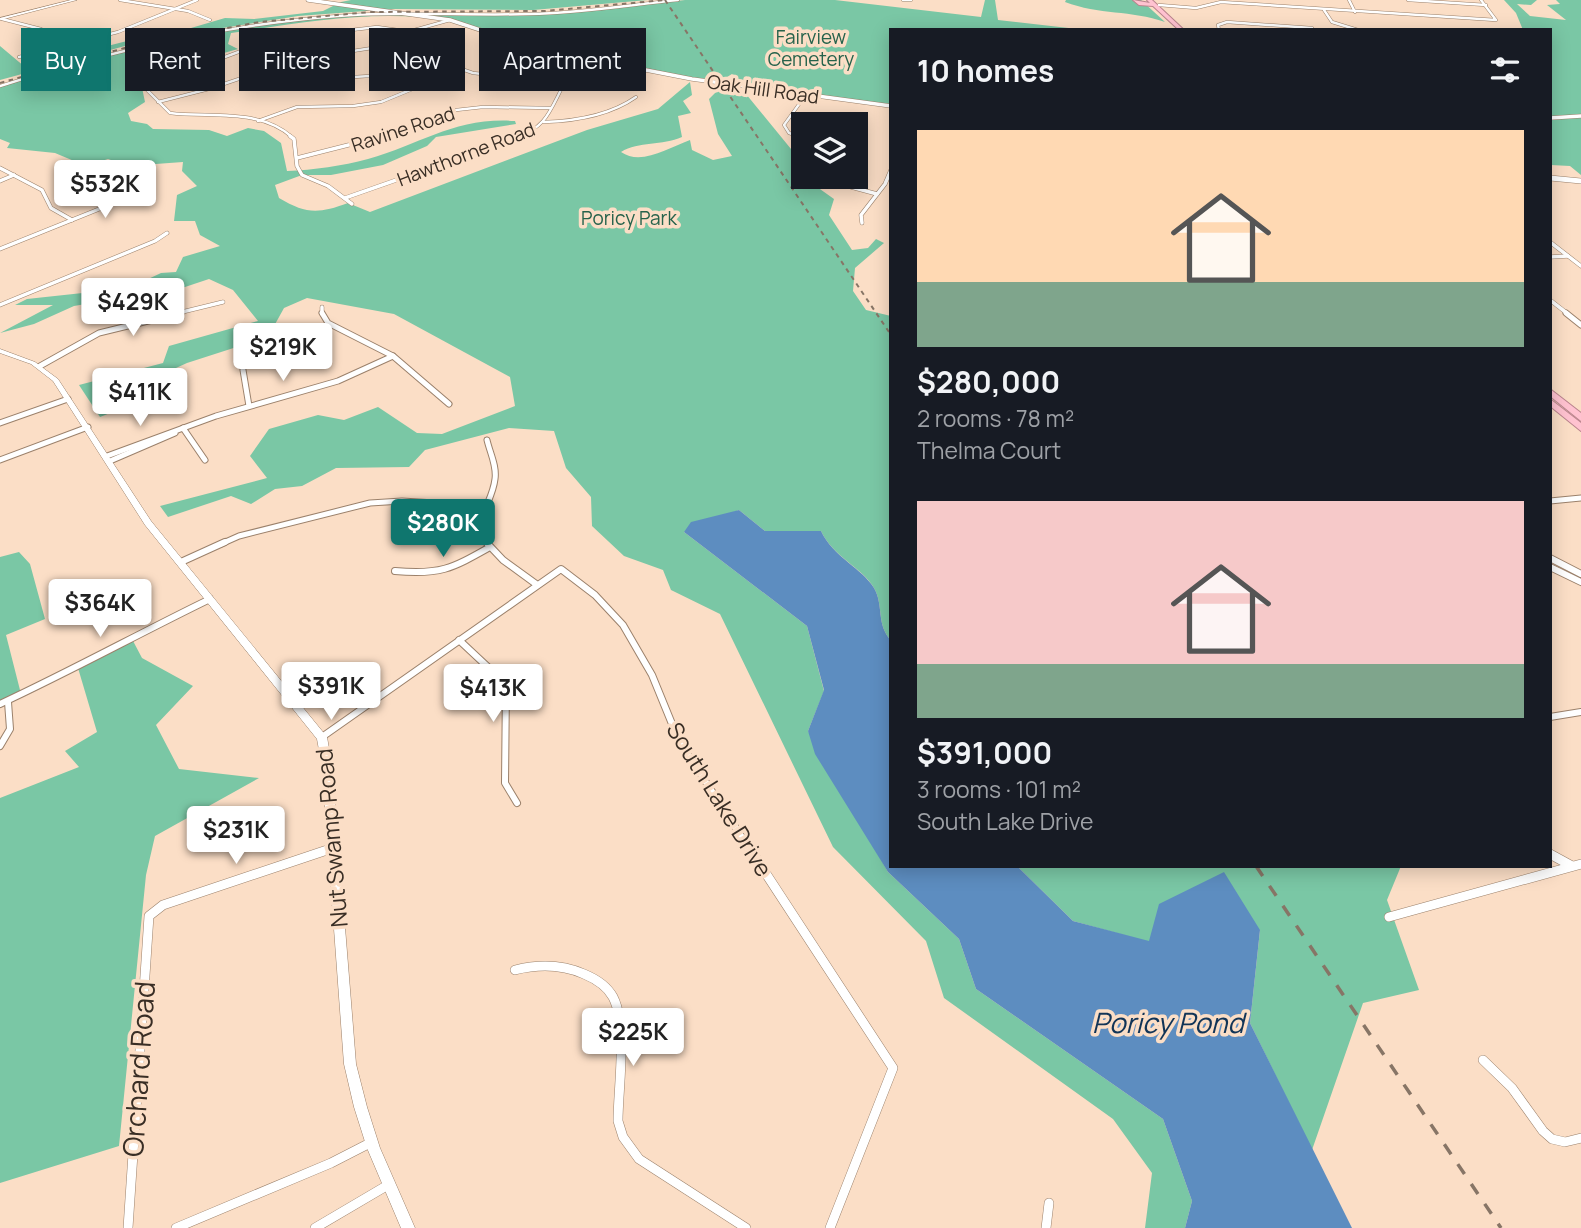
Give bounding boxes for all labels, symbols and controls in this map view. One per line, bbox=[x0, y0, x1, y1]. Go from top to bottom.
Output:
park label: Fairview Cemetery bbox=[768, 24, 854, 72]
chip: Buy bbox=[21, 28, 111, 91]
chip: Rent bbox=[125, 28, 225, 91]
chip: Filters bbox=[239, 28, 355, 91]
chip: New bbox=[369, 28, 465, 91]
chip: Apartment bbox=[479, 28, 646, 91]
text: 10 homes bbox=[917, 50, 1054, 91]
icon: filters bbox=[1486, 51, 1524, 89]
street label: Oak Hill Road bbox=[705, 68, 821, 110]
street label: Ravine Road bbox=[348, 100, 458, 158]
map controls bbox=[791, 112, 868, 189]
button: layers bbox=[791, 112, 868, 189]
street label: Hawthorne Road bbox=[393, 116, 539, 192]
pin: $532K bbox=[56, 160, 154, 220]
text: $532K bbox=[70, 167, 140, 199]
icon: home bbox=[1158, 175, 1284, 301]
park label: Poricy Park bbox=[581, 205, 677, 231]
pin: $429K bbox=[84, 278, 182, 338]
text: $429K bbox=[97, 285, 169, 317]
pin: $219K bbox=[234, 324, 332, 383]
text: $219K bbox=[249, 330, 317, 362]
text: $280,000 bbox=[917, 361, 1060, 402]
pin: $411K bbox=[91, 368, 189, 428]
text: $411K bbox=[108, 375, 172, 407]
text: 2 rooms · 78 m² bbox=[917, 402, 1074, 434]
text: Thelma Court bbox=[917, 434, 1061, 466]
pin: $280K bbox=[394, 500, 492, 559]
text: $280K bbox=[407, 506, 479, 538]
icon: home bbox=[1158, 546, 1284, 672]
pin: $364K bbox=[51, 580, 149, 639]
text: $364K bbox=[65, 586, 136, 618]
pin: $391K bbox=[282, 662, 380, 722]
pin: $413K bbox=[444, 664, 542, 724]
text: $391K bbox=[297, 669, 365, 701]
text: $413K bbox=[460, 671, 526, 703]
street label: South Lake Drive bbox=[660, 716, 780, 882]
text: $391,000 bbox=[917, 732, 1052, 773]
street label: Nut Swamp Road bbox=[307, 747, 355, 929]
text: 3 rooms · 101 m² bbox=[917, 773, 1081, 805]
text: South Lake Drive bbox=[917, 805, 1093, 837]
pin: $231K bbox=[187, 806, 285, 866]
text: $231K bbox=[203, 813, 269, 845]
street label: Orchard Road bbox=[113, 980, 163, 1158]
water label: Poricy Pond bbox=[1092, 1003, 1247, 1041]
pin: $225K bbox=[584, 1009, 682, 1068]
text: $225K bbox=[598, 1015, 668, 1047]

